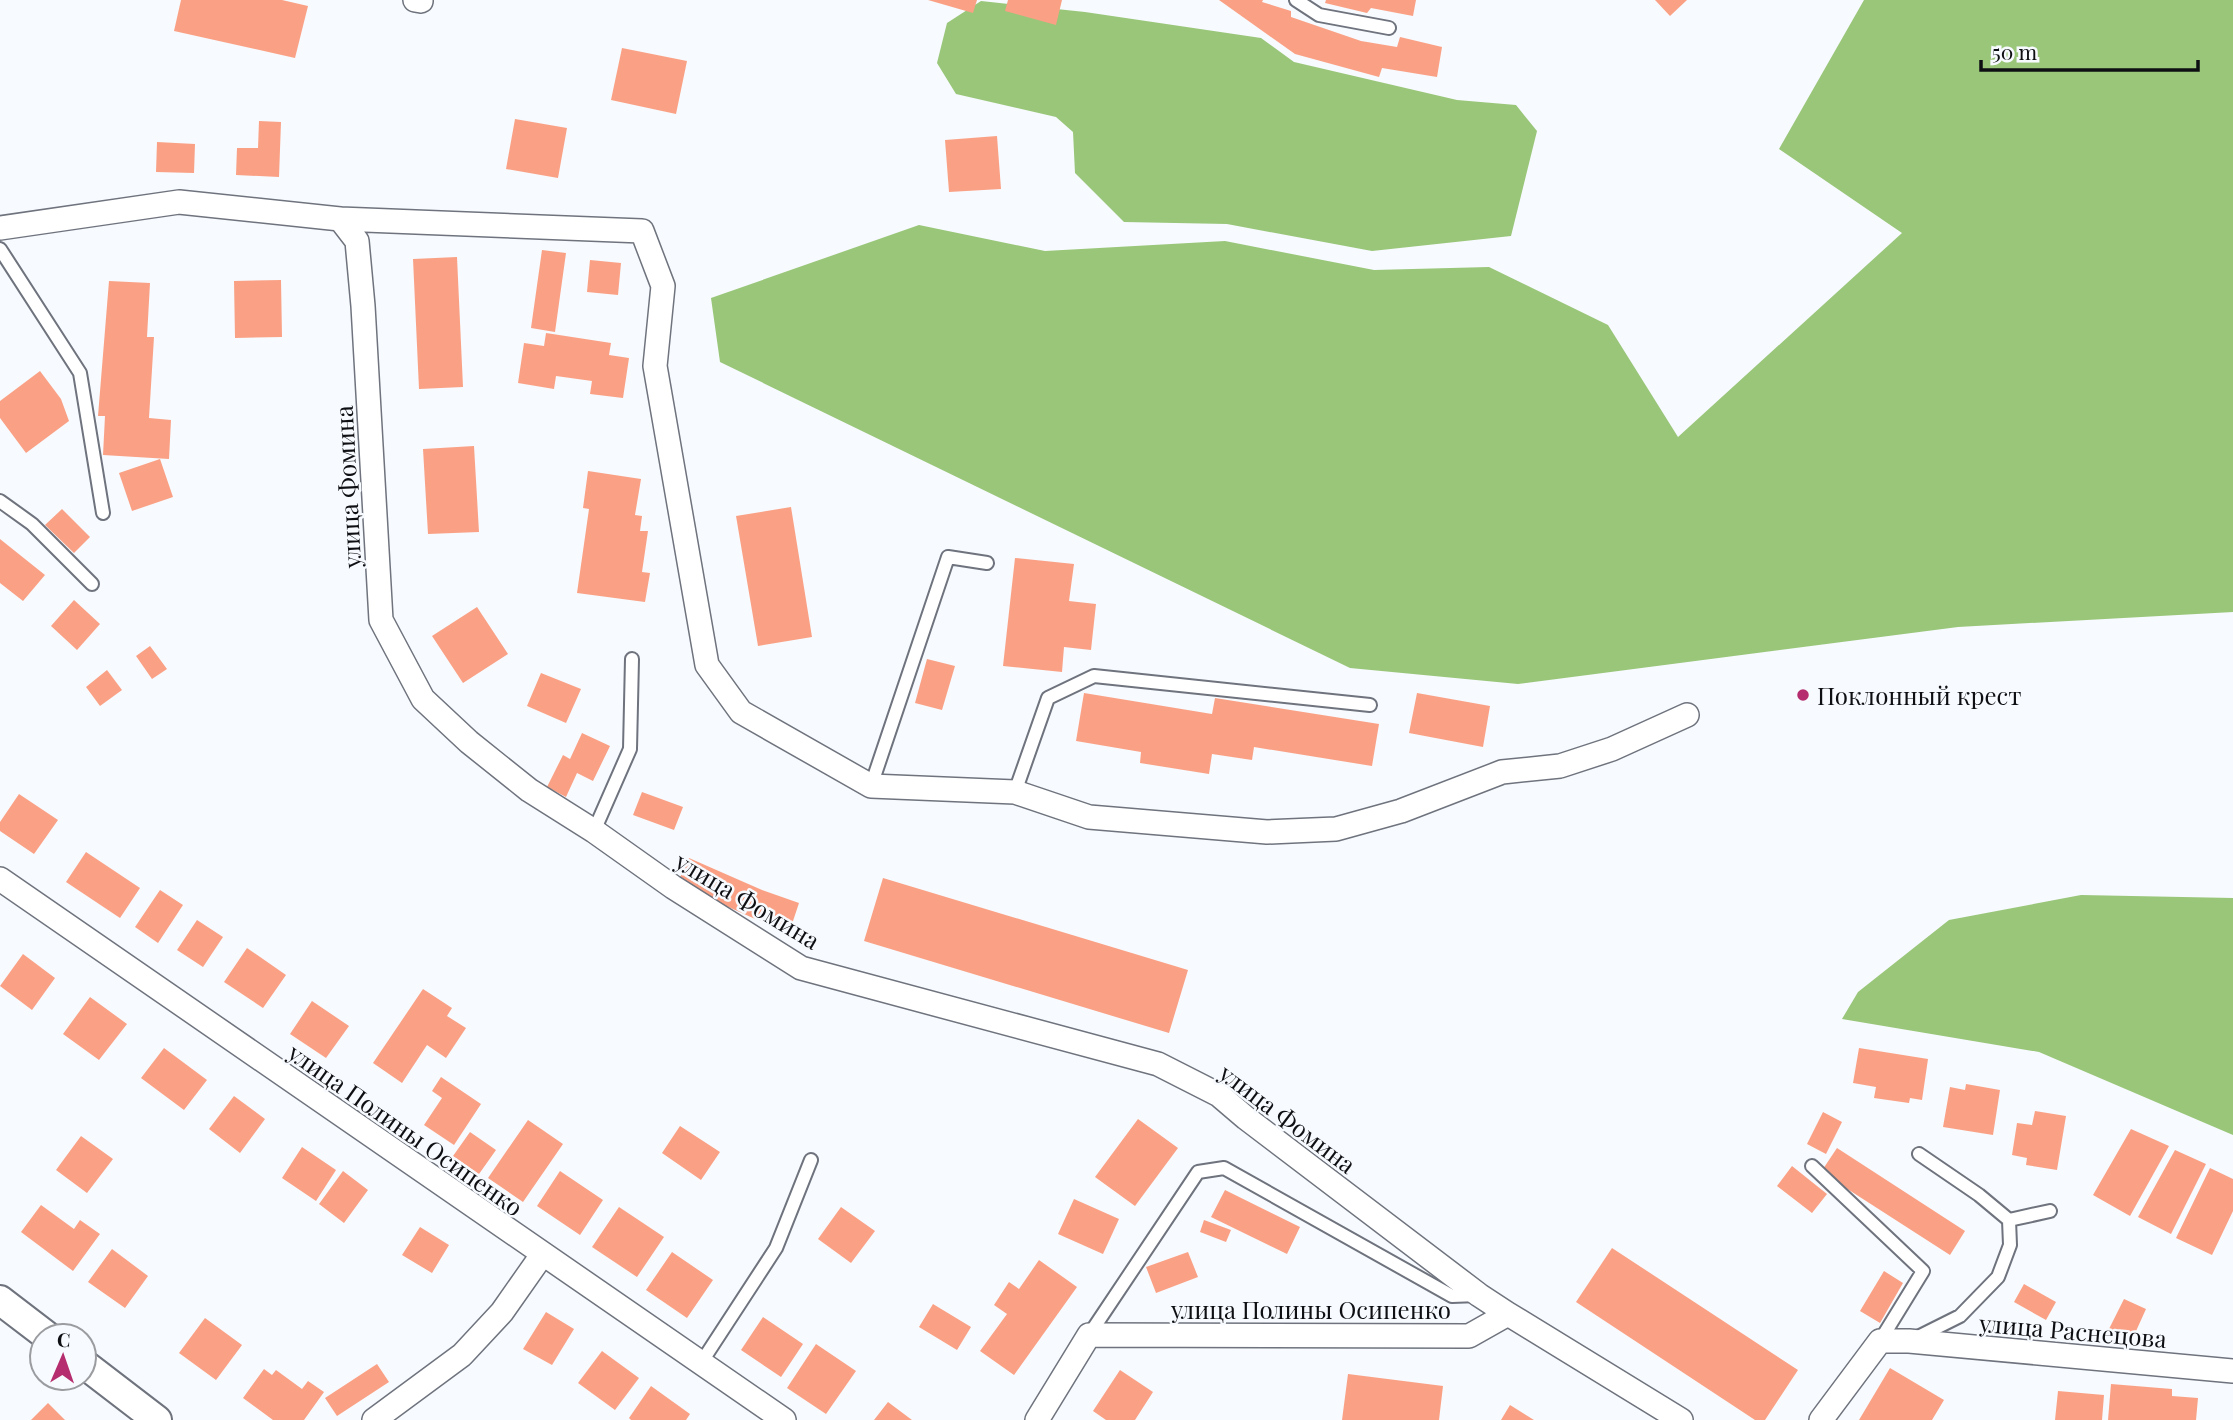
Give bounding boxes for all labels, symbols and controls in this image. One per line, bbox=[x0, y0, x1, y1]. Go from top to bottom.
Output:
scale bar bbox=[1981, 28, 2198, 72]
text: 50 m bbox=[1992, 37, 2038, 65]
street label: улица Фомина bbox=[327, 405, 367, 570]
place label: Поклонный крест bbox=[1817, 679, 2022, 711]
marker: Поклонный крест bbox=[1795, 687, 1811, 703]
street label: улица Фомина bbox=[669, 844, 826, 956]
street label: улица Полины Осипенко bbox=[281, 1035, 530, 1222]
street label: улица Фомина bbox=[1212, 1056, 1363, 1180]
street label: улица Полины Осипенко bbox=[1170, 1293, 1451, 1325]
street label: улица Раснецова bbox=[1977, 1306, 2168, 1354]
north arrow bbox=[28, 1322, 98, 1392]
text: С bbox=[56, 1326, 71, 1352]

